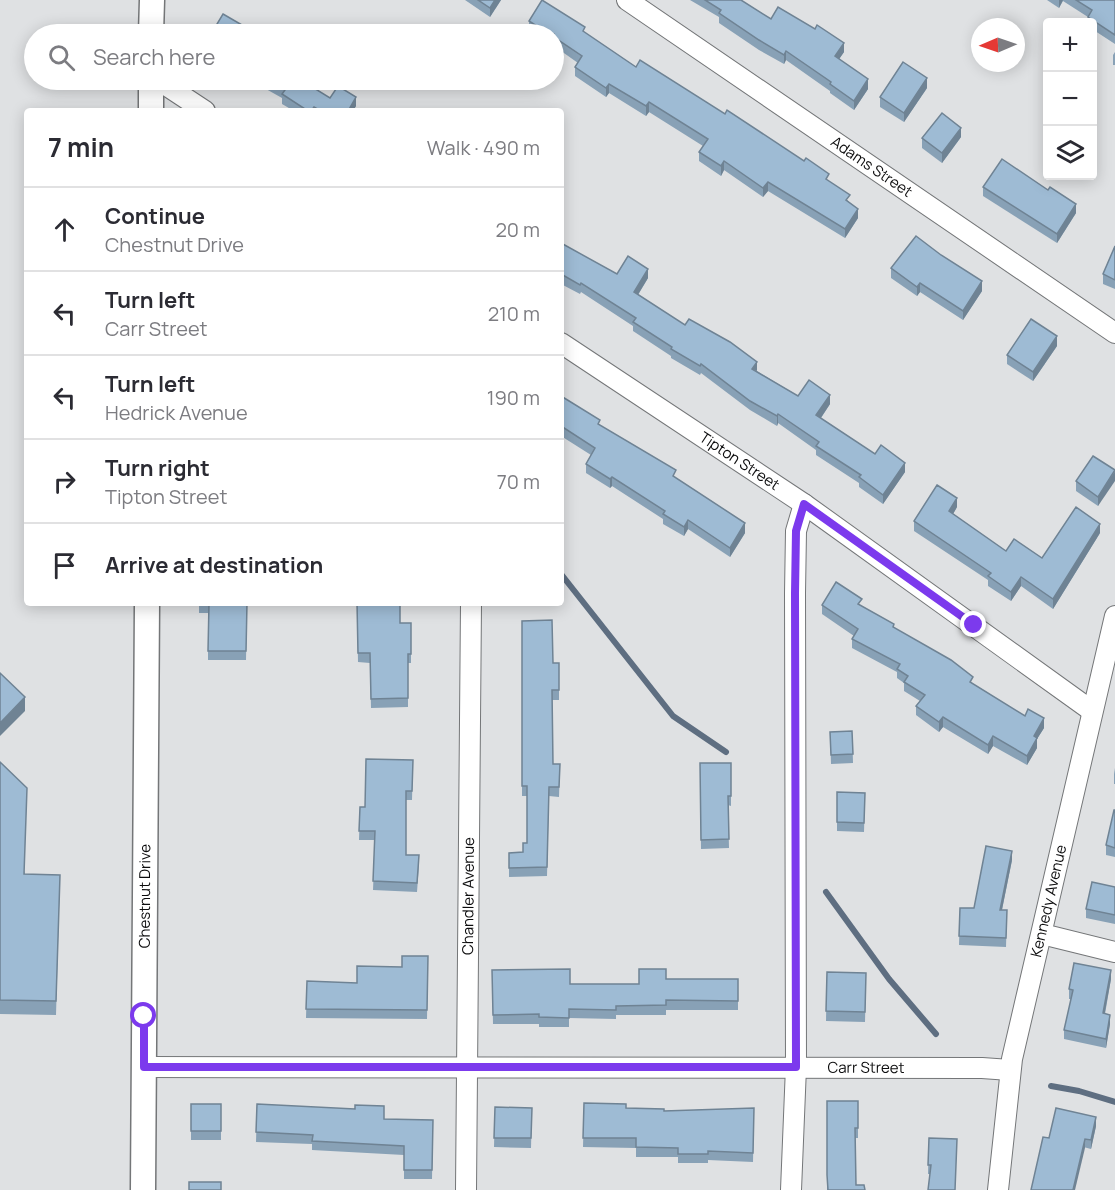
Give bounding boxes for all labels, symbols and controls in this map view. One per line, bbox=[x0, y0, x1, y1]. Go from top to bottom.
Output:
north arrow bbox=[971, 18, 1025, 72]
map controls bbox=[1043, 18, 1097, 180]
button: + bbox=[1043, 18, 1097, 72]
search box bbox=[24, 24, 564, 90]
icon: search bbox=[45, 41, 78, 74]
text: Search here bbox=[93, 42, 215, 72]
button: − bbox=[1043, 72, 1097, 126]
button: layers bbox=[1043, 126, 1097, 180]
text: 7 min bbox=[48, 129, 114, 165]
street label: Adams Street bbox=[827, 131, 917, 202]
text: Walk · 490 m bbox=[427, 134, 540, 161]
text: Continue bbox=[105, 201, 205, 231]
icon: ahead bbox=[48, 213, 81, 246]
text: 20 m bbox=[495, 216, 540, 243]
text: Chestnut Drive bbox=[105, 231, 244, 258]
text: Turn left bbox=[105, 285, 195, 315]
icon: left bbox=[48, 297, 81, 330]
text: 210 m bbox=[488, 300, 540, 327]
text: Carr Street bbox=[105, 315, 208, 342]
text: Turn left bbox=[105, 369, 195, 399]
icon: left bbox=[48, 381, 81, 414]
text: 190 m bbox=[487, 384, 540, 411]
text: Hedrick Avenue bbox=[105, 399, 248, 426]
street label: Tipton Street bbox=[696, 427, 784, 495]
text: Turn right bbox=[105, 453, 210, 483]
icon: right bbox=[48, 465, 81, 498]
text: 70 m bbox=[497, 468, 540, 495]
text: Tipton Street bbox=[105, 483, 228, 510]
icon: arrive bbox=[48, 549, 81, 582]
text: Arrive at destination bbox=[105, 550, 323, 580]
route end bbox=[960, 611, 986, 637]
street label: Chandler Avenue bbox=[457, 837, 479, 955]
street label: Kennedy Avenue bbox=[1025, 842, 1072, 959]
street label: Chestnut Drive bbox=[134, 844, 155, 948]
route start bbox=[130, 1002, 156, 1028]
street label: Carr Street bbox=[827, 1057, 905, 1078]

